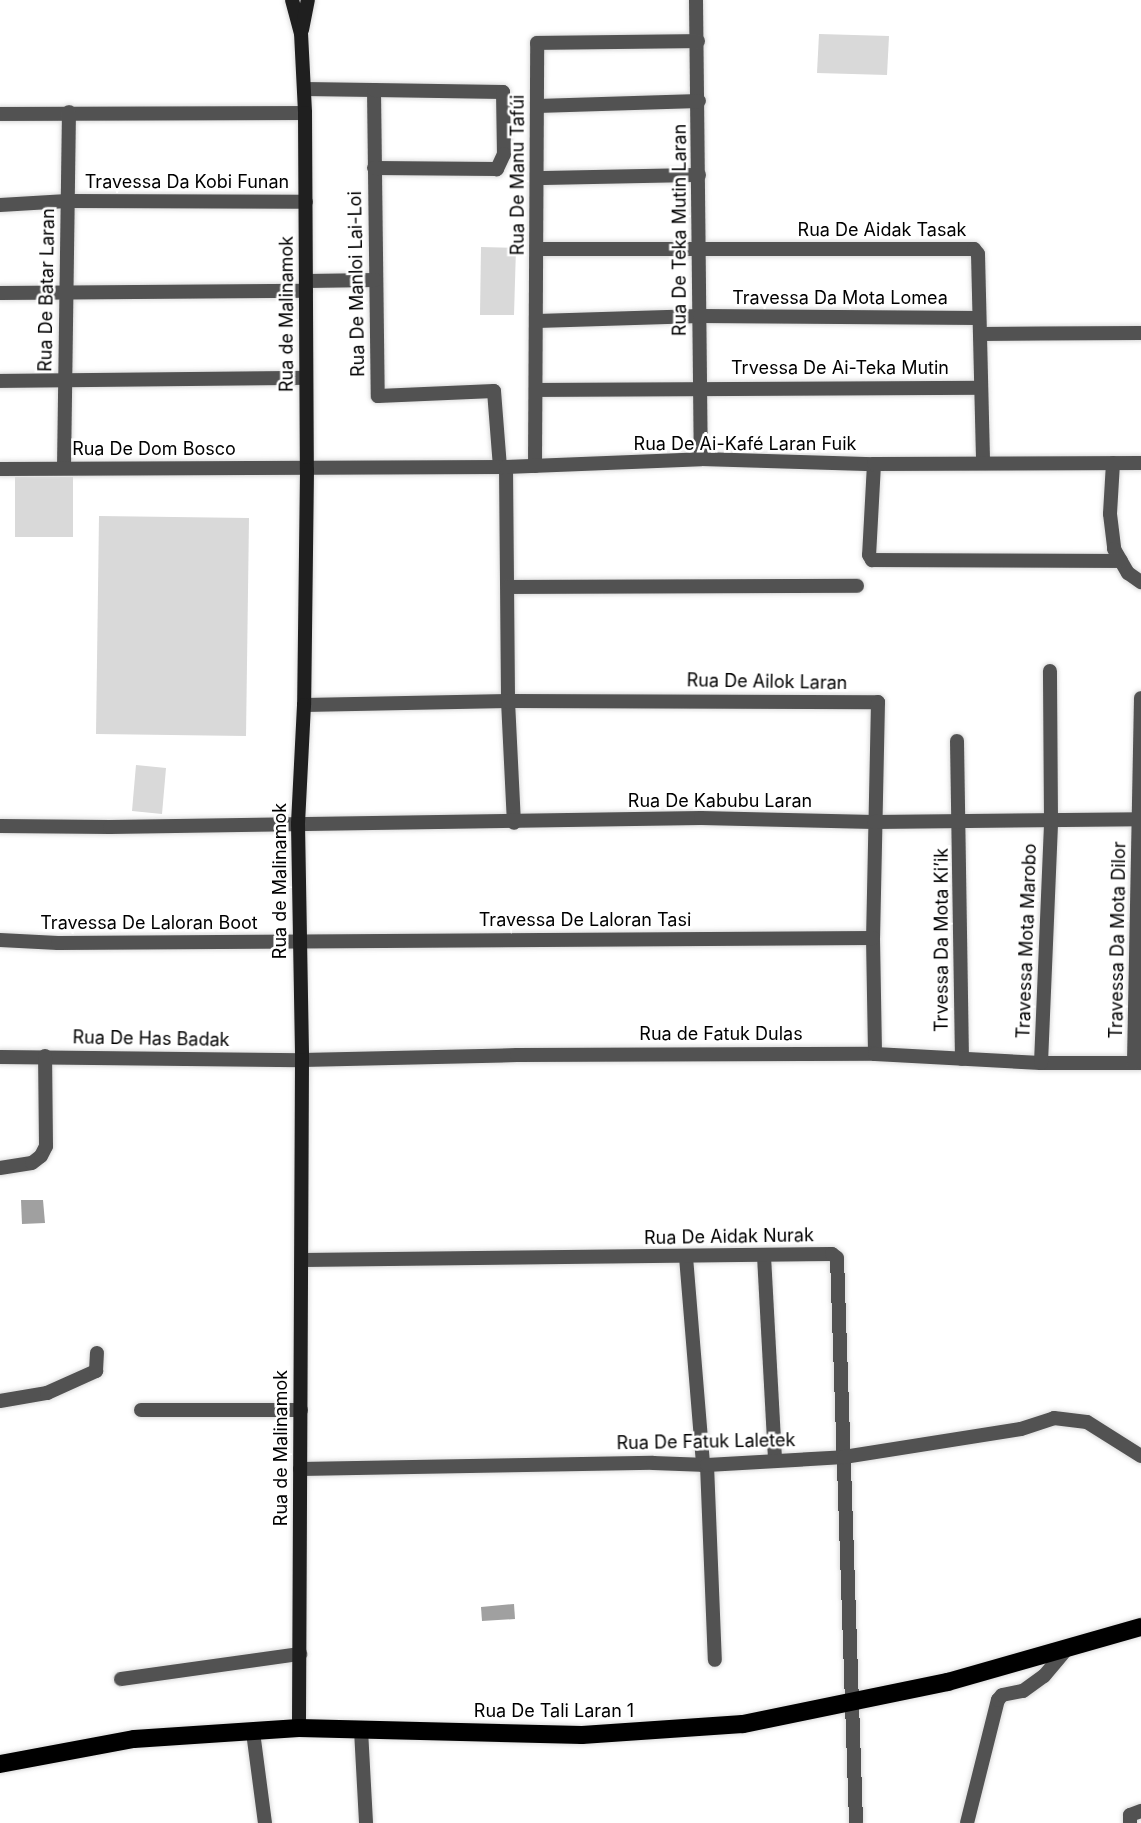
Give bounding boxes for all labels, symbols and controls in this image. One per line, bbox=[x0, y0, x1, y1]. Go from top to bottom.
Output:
street label: Rua De Manu Tafúi bbox=[507, 95, 529, 255]
street label: Rua De Teka Mutin Laran bbox=[669, 124, 691, 336]
street label: Travessa Da Kobi Funan bbox=[85, 171, 289, 193]
street label: Rua De Manloi Lai-Loi bbox=[345, 191, 369, 377]
street label: Rua De Batar Laran bbox=[35, 208, 59, 372]
street label: Rua De Aidak Tasak bbox=[798, 219, 966, 241]
street label: Rua de Malinamok bbox=[276, 236, 298, 392]
street label: Travessa Da Mota Lomea bbox=[732, 287, 948, 309]
street label: Trvessa De Ai-Teka Mutin bbox=[731, 357, 949, 379]
street label: Rua De Ai-Kafé Laran Fuik bbox=[634, 433, 856, 455]
street label: Rua De Dom Bosco bbox=[72, 438, 236, 460]
street label: Rua De Ailok Laran bbox=[686, 670, 848, 694]
street label: Rua De Kabubu Laran bbox=[628, 790, 812, 812]
street label: Rua de Malinamok bbox=[269, 803, 291, 959]
street label: Travessa Da Mota Dilor bbox=[1105, 841, 1131, 1039]
street label: Travessa Mota Marobo bbox=[1013, 843, 1041, 1039]
street label: Trvessa Da Mota Ki’ik bbox=[931, 848, 953, 1032]
street label: Travessa De Laloran Tasi bbox=[479, 909, 691, 931]
street label: Travessa De Laloran Boot bbox=[40, 912, 258, 934]
street label: Rua de Fatuk Dulas bbox=[639, 1023, 803, 1045]
street label: Rua De Has Badak bbox=[72, 1027, 230, 1051]
street label: Rua De Aidak Nurak bbox=[644, 1225, 814, 1249]
street label: Rua de Malinamok bbox=[270, 1370, 292, 1526]
street label: Rua De Fatuk Laletek bbox=[616, 1430, 796, 1454]
street label: Rua De Tali Laran 1 bbox=[474, 1700, 634, 1722]

